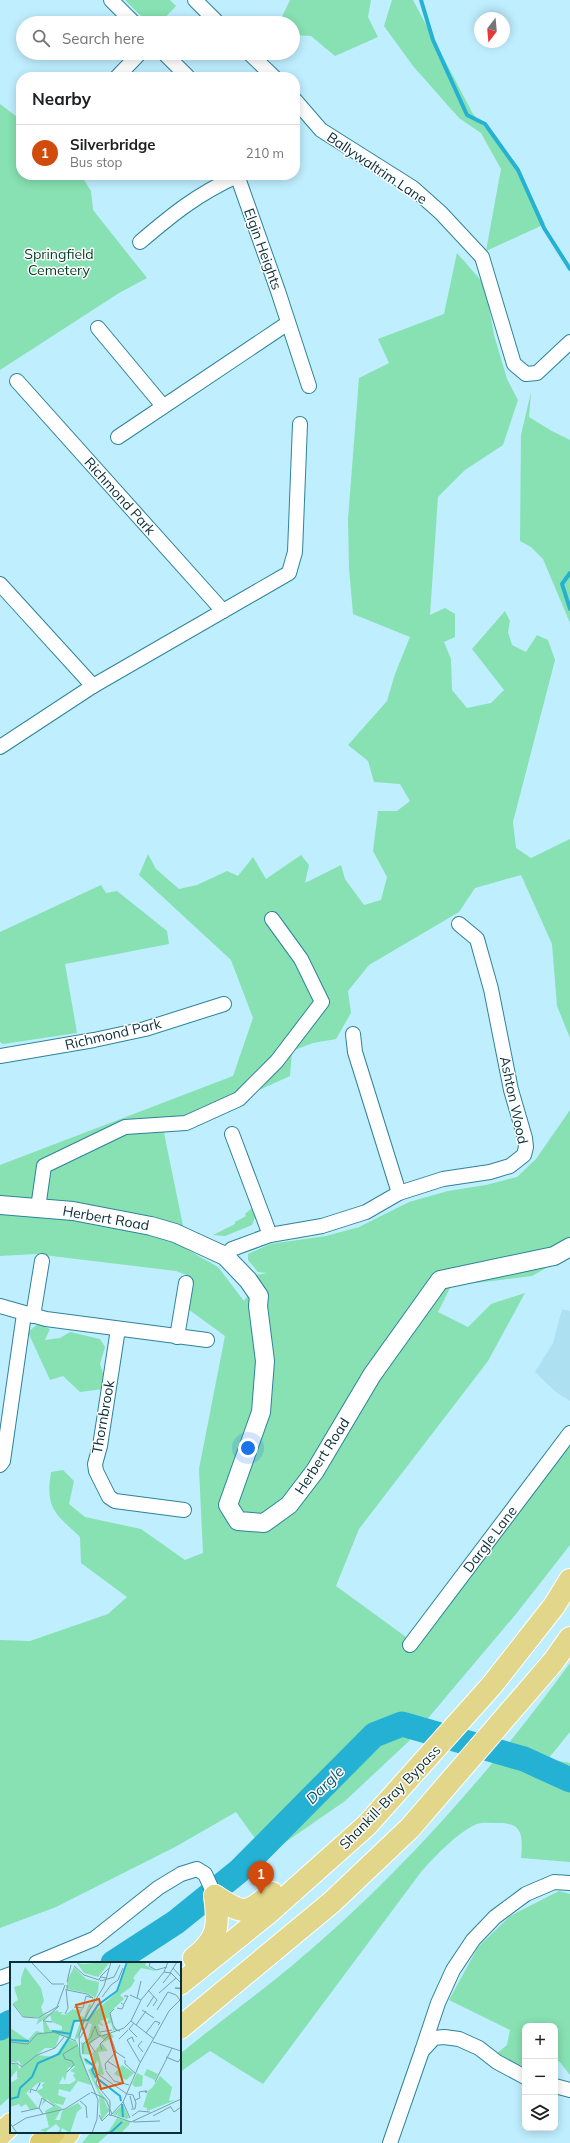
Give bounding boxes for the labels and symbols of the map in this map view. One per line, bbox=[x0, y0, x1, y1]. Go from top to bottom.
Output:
north arrow bbox=[474, 12, 510, 48]
street label: Ballywaltrim Lane bbox=[323, 128, 431, 208]
street label: Elgin Heights bbox=[240, 206, 286, 292]
park label: Springfield Cemetery bbox=[24, 245, 94, 279]
street label: Richmond Park bbox=[80, 453, 160, 539]
street label: Richmond Park bbox=[63, 1014, 164, 1054]
street label: Ashton Wood bbox=[496, 1055, 532, 1145]
street label: Herbert Road bbox=[61, 1202, 151, 1234]
street label: Thornbrook bbox=[88, 1378, 118, 1455]
street label: Herbert Road bbox=[291, 1414, 353, 1498]
your location bbox=[238, 1438, 258, 1458]
street label: Dargle Lane bbox=[459, 1502, 521, 1576]
street label: Shankill-Bray Bypass bbox=[335, 1741, 445, 1853]
water label: Dargle bbox=[302, 1762, 348, 1808]
pin: 1 bbox=[248, 1861, 274, 1894]
inset map bbox=[10, 1962, 181, 2133]

